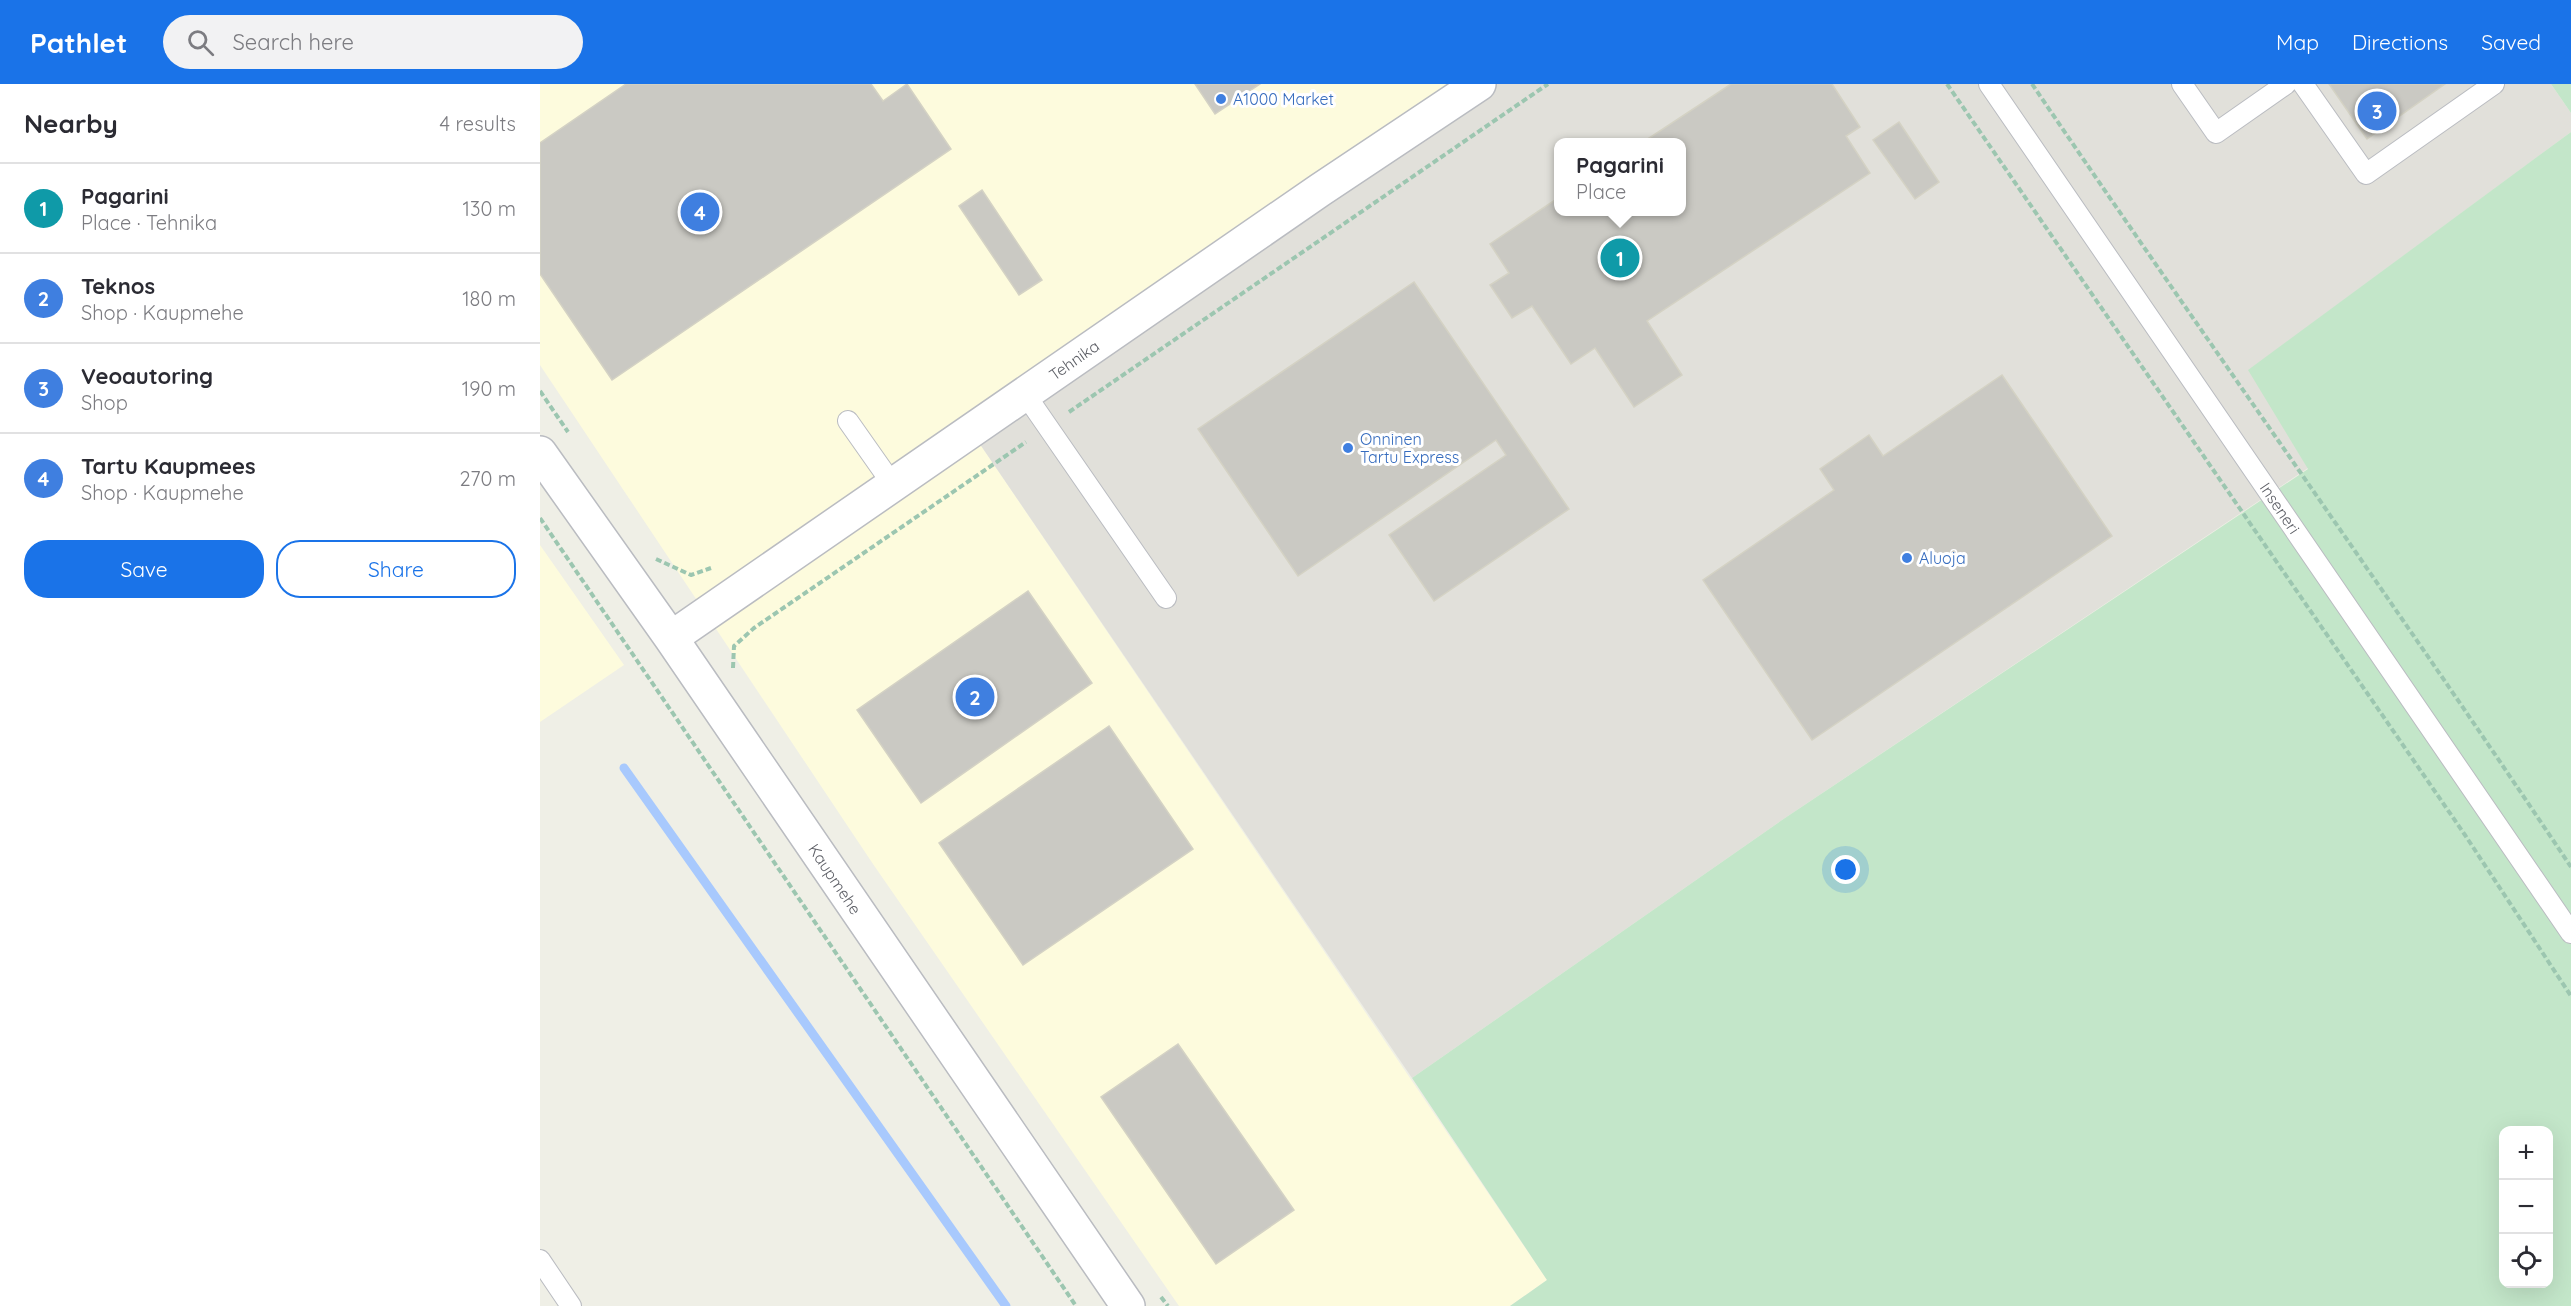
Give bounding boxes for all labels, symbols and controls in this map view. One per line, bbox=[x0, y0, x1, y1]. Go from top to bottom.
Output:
search box bbox=[163, 15, 583, 69]
text: Pathlet bbox=[30, 25, 127, 60]
icon: search bbox=[184, 26, 217, 59]
text: Search here bbox=[232, 28, 354, 56]
text: Map bbox=[2276, 29, 2319, 55]
text: Directions bbox=[2352, 29, 2448, 55]
text: Saved bbox=[2481, 29, 2541, 55]
pin: 3 bbox=[2358, 88, 2396, 134]
place label: A1000 Market bbox=[1233, 89, 1334, 109]
marker: A1000 Market bbox=[1214, 92, 1228, 106]
text: Nearby bbox=[24, 107, 118, 140]
text: 4 results bbox=[440, 111, 516, 136]
popup bbox=[1554, 138, 1686, 216]
text: Pagarini bbox=[1576, 151, 1664, 179]
text: Place bbox=[1576, 179, 1626, 204]
text: Pagarini bbox=[81, 182, 169, 210]
pin: 4 bbox=[680, 190, 720, 234]
text: 1 bbox=[40, 196, 47, 221]
text: 130 m bbox=[463, 196, 516, 221]
text: Place · Tehnika bbox=[81, 210, 217, 235]
pin: 1 bbox=[1600, 236, 1640, 280]
text: Teknos bbox=[81, 272, 155, 300]
text: 2 bbox=[38, 286, 49, 311]
text: 180 m bbox=[462, 286, 516, 311]
text: Shop · Kaupmehe bbox=[81, 300, 244, 325]
street label: Tehnika bbox=[1045, 336, 1103, 384]
text: Veoautoring bbox=[81, 362, 213, 390]
text: 3 bbox=[38, 376, 49, 401]
text: 190 m bbox=[462, 376, 516, 401]
text: Shop bbox=[81, 390, 128, 415]
place label: Onninen Tartu Express bbox=[1360, 429, 1459, 467]
marker: Onninen Tartu Express bbox=[1341, 441, 1355, 455]
text: Tartu Kaupmees bbox=[81, 452, 256, 480]
text: 4 bbox=[38, 466, 49, 491]
text: 270 m bbox=[459, 466, 516, 491]
street label: Inseneri bbox=[2256, 479, 2304, 537]
text: Shop · Kaupmehe bbox=[81, 480, 244, 505]
button: Save bbox=[24, 540, 264, 598]
button: Share bbox=[276, 540, 516, 598]
place label: Aluoja bbox=[1919, 548, 1966, 568]
marker: Aluoja bbox=[1900, 551, 1914, 565]
pin: 2 bbox=[956, 674, 994, 720]
street label: Kaupmehe bbox=[804, 840, 866, 918]
your location bbox=[1831, 855, 1860, 884]
map controls bbox=[2499, 1126, 2553, 1288]
button: + bbox=[2499, 1126, 2553, 1180]
button: − bbox=[2499, 1180, 2553, 1234]
button: locate bbox=[2499, 1234, 2553, 1288]

